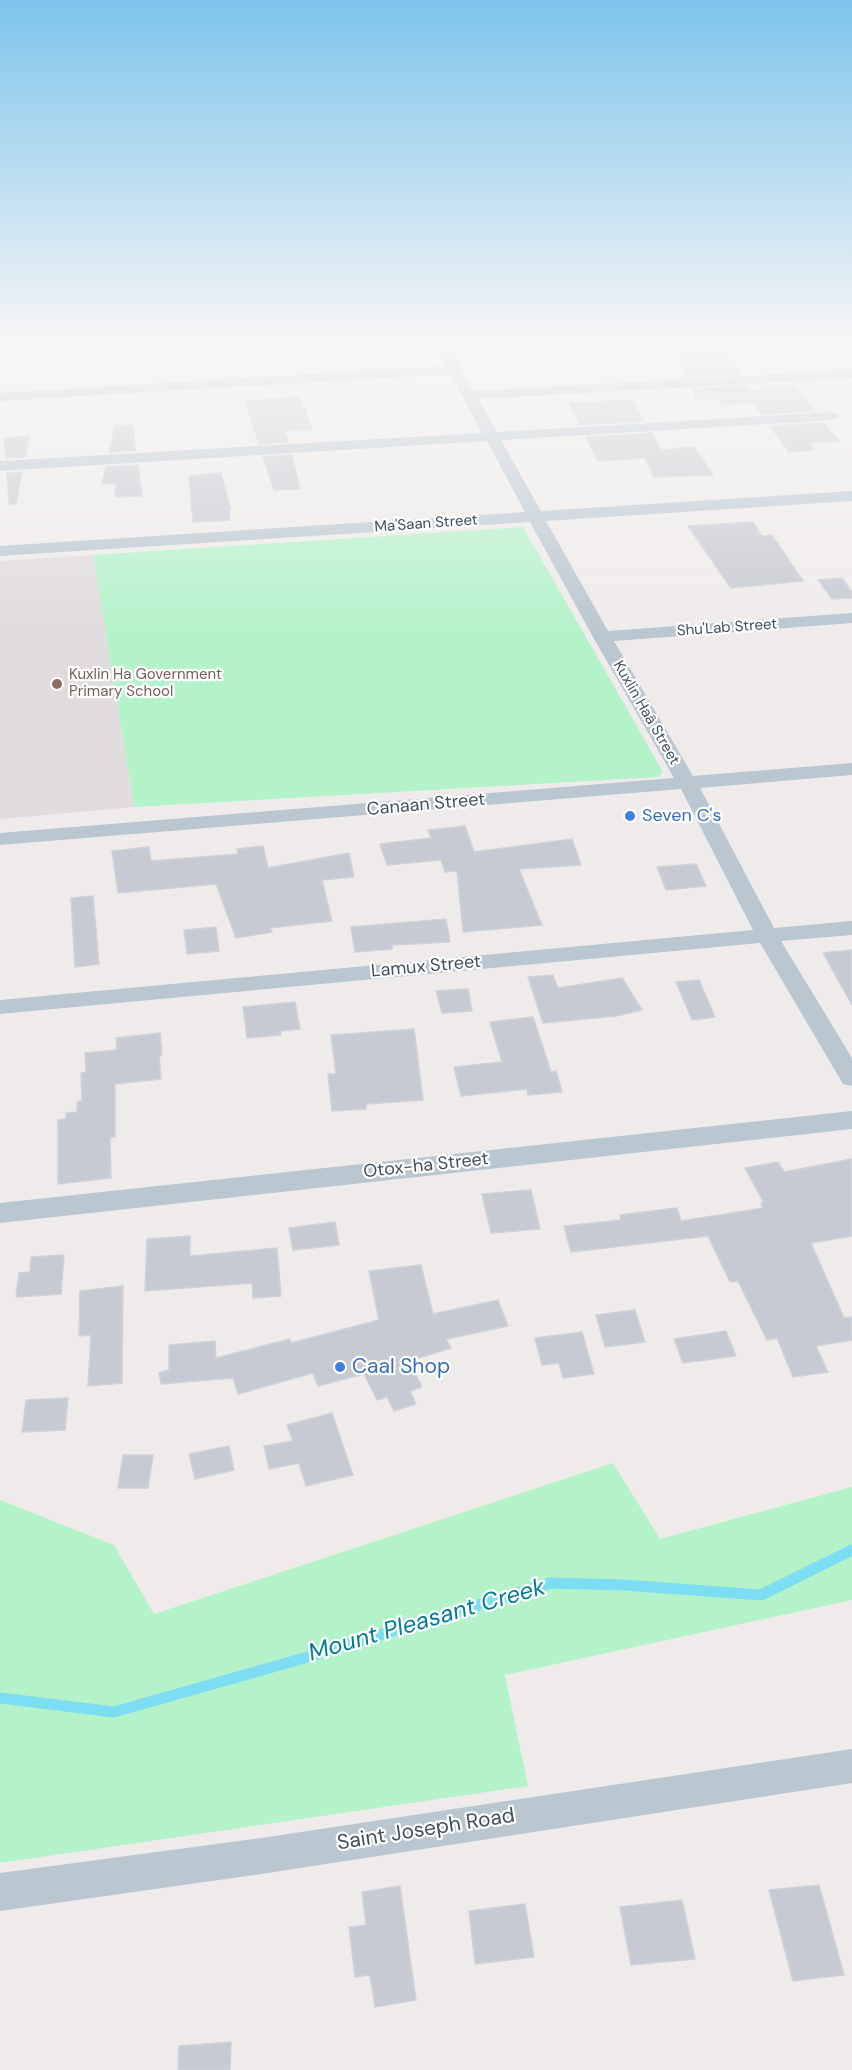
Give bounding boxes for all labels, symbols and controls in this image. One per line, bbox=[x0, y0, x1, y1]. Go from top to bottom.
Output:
street label: Ma'Saan Street bbox=[374, 511, 478, 537]
street label: Shu'Lab Street bbox=[676, 616, 778, 640]
street label: Kuxlin Haâ Street bbox=[609, 658, 683, 768]
place label: Kuxlin Ha Government Primary School bbox=[69, 666, 222, 701]
marker: Kuxlin Ha Government Primary School bbox=[50, 677, 64, 691]
street label: Canaan Street bbox=[366, 789, 486, 821]
place label: Seven C's bbox=[642, 805, 721, 827]
marker: Seven C's bbox=[623, 809, 637, 823]
street label: Lamux Street bbox=[370, 951, 482, 983]
street label: Otox-ha Street bbox=[362, 1149, 490, 1183]
place label: Caal Shop bbox=[352, 1354, 450, 1380]
marker: Caal Shop bbox=[333, 1360, 347, 1374]
water label: Mount Pleasant Creek bbox=[305, 1573, 549, 1669]
street label: Saint Joseph Road bbox=[335, 1804, 517, 1856]

